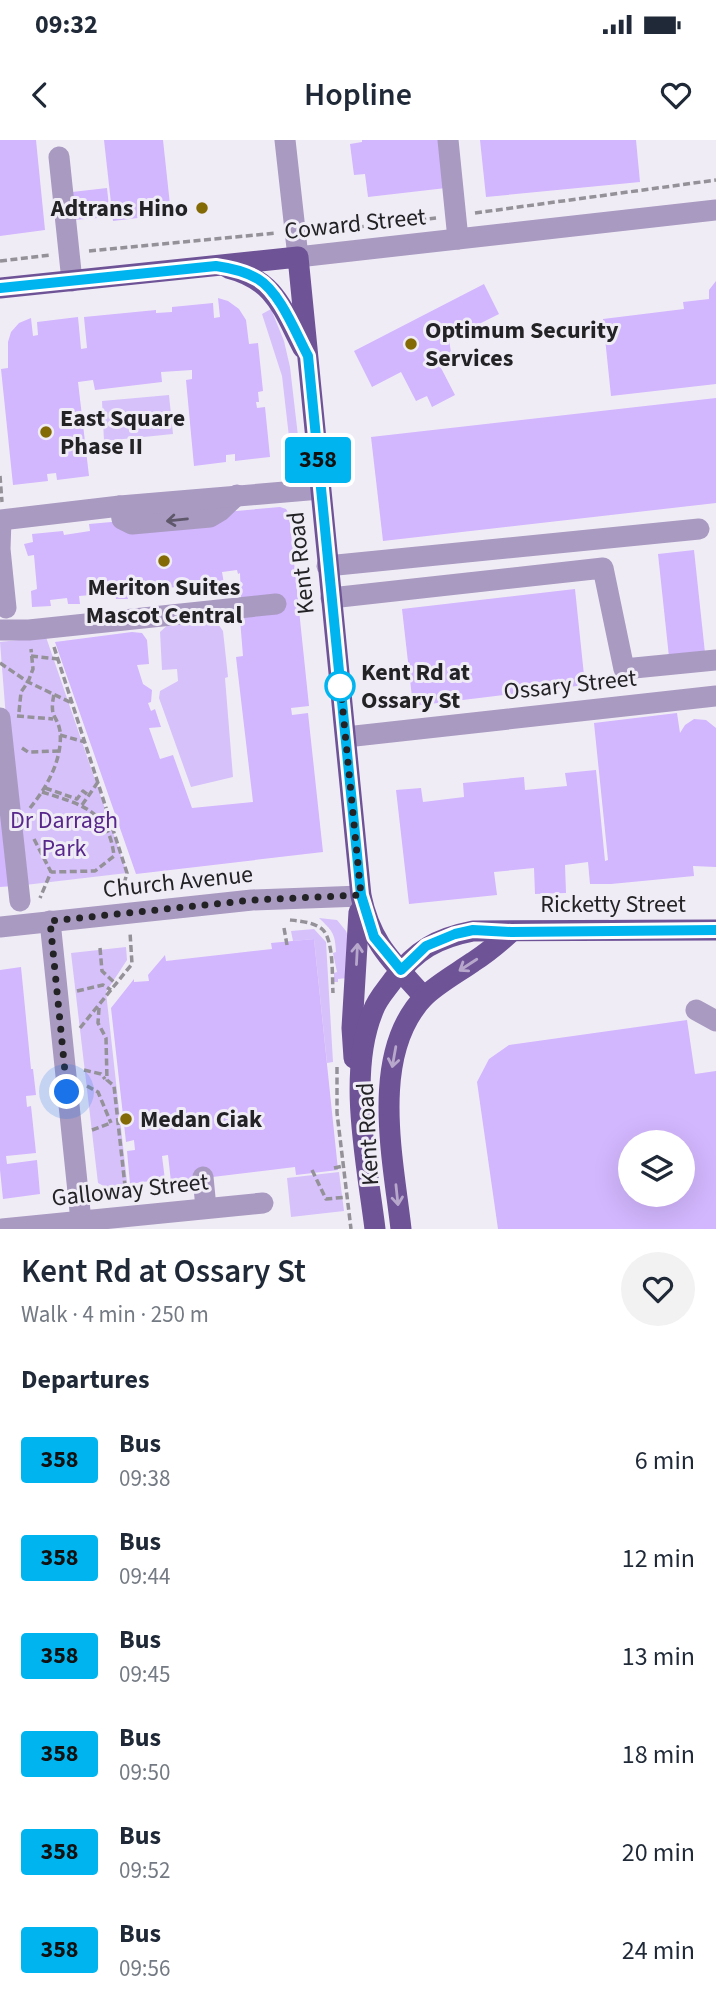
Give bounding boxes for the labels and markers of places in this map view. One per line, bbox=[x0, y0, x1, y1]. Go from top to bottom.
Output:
place label: Adtrans Hino bbox=[50, 191, 188, 226]
marker: Adtrans Hino bbox=[194, 200, 210, 216]
place label: Optimum Security Services bbox=[425, 313, 619, 376]
marker: Optimum Security Services bbox=[403, 336, 419, 352]
place label: East Square Phase II bbox=[60, 401, 185, 464]
marker: East Square Phase II bbox=[38, 424, 54, 440]
marker: Meriton Suites Mascot Central bbox=[156, 553, 172, 569]
place label: Meriton Suites Mascot Central bbox=[86, 570, 242, 633]
place label: Kent Rd at Ossary St bbox=[361, 655, 470, 718]
marker: Kent Rd at Ossary St bbox=[325, 671, 355, 701]
place label: Medan Ciak bbox=[140, 1102, 263, 1137]
marker: Medan Ciak bbox=[118, 1111, 134, 1127]

